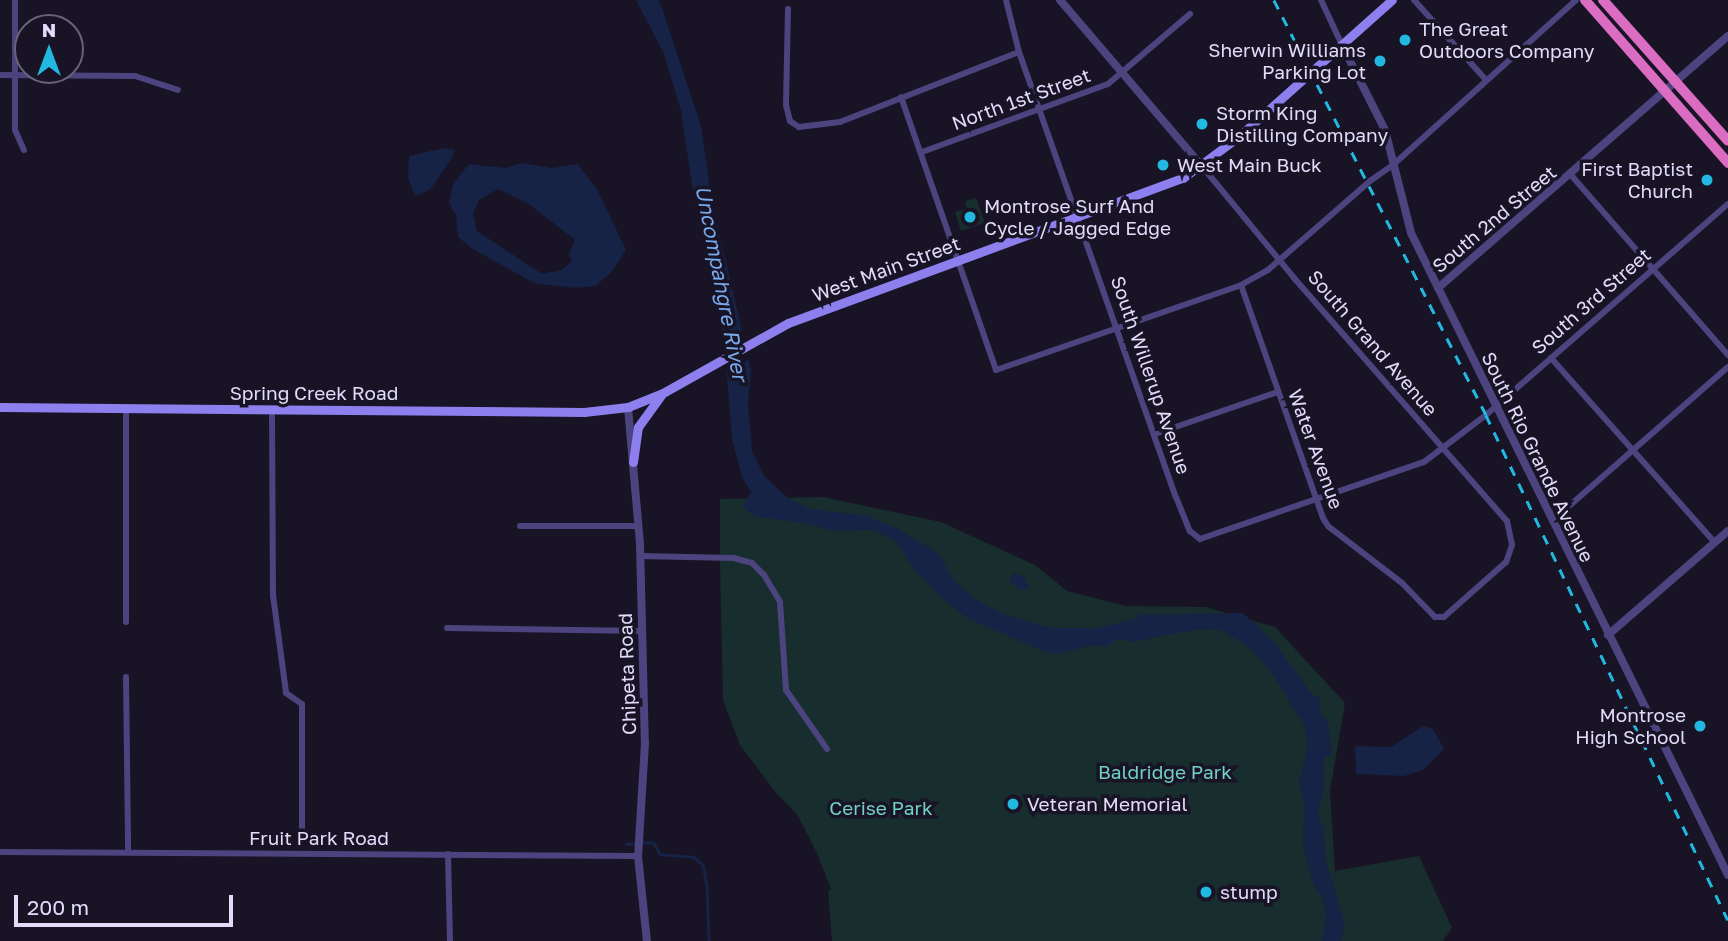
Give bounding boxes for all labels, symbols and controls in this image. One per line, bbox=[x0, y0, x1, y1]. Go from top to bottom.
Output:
north arrow bbox=[14, 14, 84, 84]
text: N bbox=[42, 18, 56, 41]
place label: The Great Outdoors Company bbox=[1419, 18, 1594, 62]
marker: The Great Outdoors Company bbox=[1397, 32, 1413, 48]
place label: Sherwin Williams Parking Lot bbox=[1208, 39, 1366, 83]
marker: Sherwin Williams Parking Lot bbox=[1372, 53, 1388, 69]
street label: North 1st Street bbox=[949, 63, 1093, 135]
place label: Storm King Distilling Company bbox=[1216, 102, 1388, 146]
marker: Storm King Distilling Company bbox=[1194, 116, 1210, 132]
place label: West Main Buck bbox=[1177, 154, 1322, 176]
marker: West Main Buck bbox=[1155, 157, 1171, 173]
place label: First Baptist Church bbox=[1581, 158, 1693, 202]
street label: South 2nd Street bbox=[1428, 161, 1560, 277]
marker: First Baptist Church bbox=[1699, 172, 1715, 188]
water label: Uncompahgre River bbox=[691, 183, 753, 383]
place label: Montrose Surf And Cycle / Jagged Edge bbox=[984, 195, 1171, 239]
marker: Montrose Surf And Cycle / Jagged Edge bbox=[962, 209, 978, 225]
street label: West Main Street bbox=[809, 232, 963, 306]
street label: South 3rd Street bbox=[1527, 243, 1655, 359]
street label: South Grand Avenue bbox=[1304, 265, 1442, 421]
street label: South Willerup Avenue bbox=[1106, 273, 1196, 477]
street label: South Rio Grande Avenue bbox=[1477, 348, 1599, 566]
street label: Spring Creek Road bbox=[230, 382, 398, 404]
street label: Water Avenue bbox=[1284, 386, 1348, 512]
street label: Chipeta Road bbox=[613, 613, 641, 735]
place label: Montrose High School bbox=[1575, 704, 1686, 748]
marker: Montrose High School bbox=[1692, 718, 1708, 734]
park label: Baldridge Park bbox=[1098, 761, 1232, 783]
place label: Veteran Memorial bbox=[1027, 793, 1188, 815]
marker: Veteran Memorial bbox=[1005, 796, 1021, 812]
park label: Cerise Park bbox=[829, 797, 933, 819]
street label: Fruit Park Road bbox=[249, 827, 389, 849]
scale bar bbox=[18, 881, 236, 925]
place label: stump bbox=[1220, 881, 1278, 903]
marker: stump bbox=[1198, 884, 1214, 900]
text: 200 m bbox=[27, 894, 89, 920]

